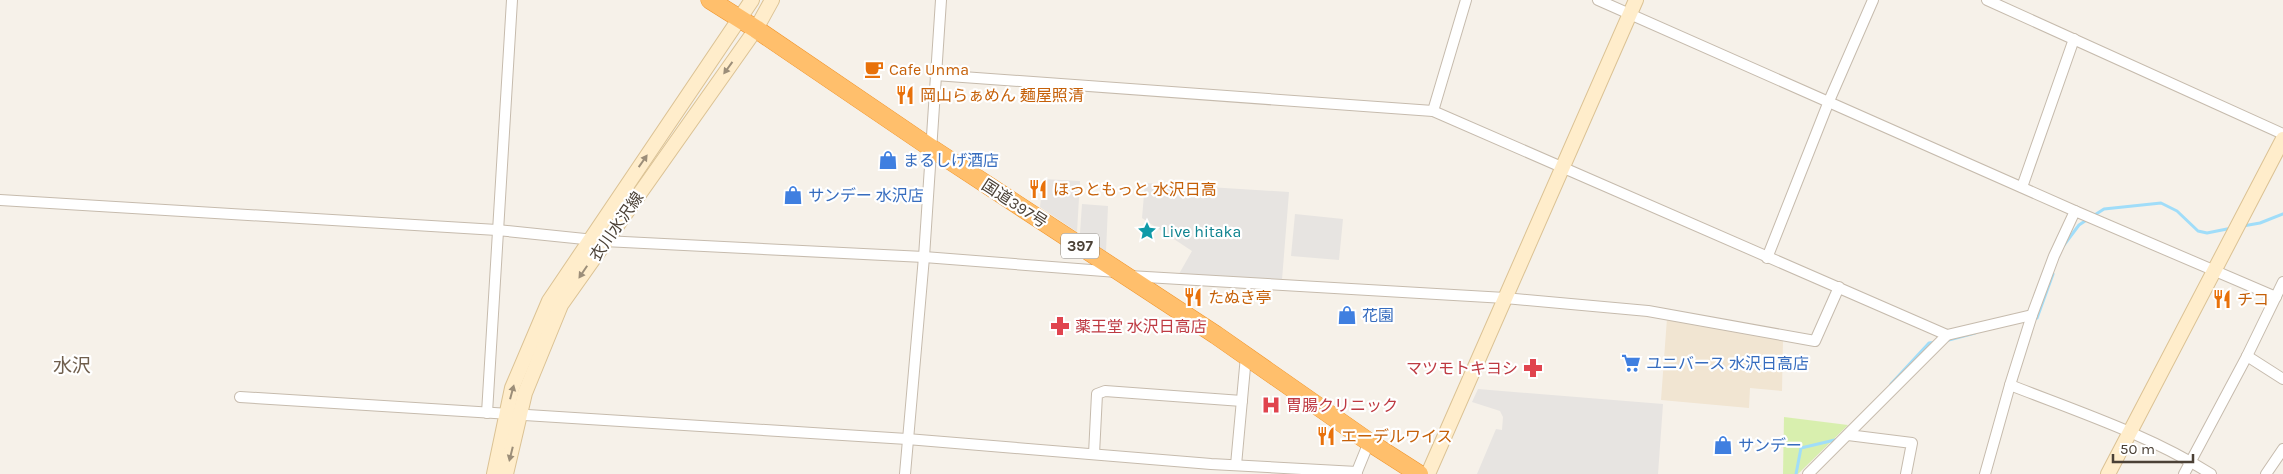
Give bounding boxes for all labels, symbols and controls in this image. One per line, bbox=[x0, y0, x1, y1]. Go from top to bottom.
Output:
cafe icon: Cafe Unma bbox=[863, 58, 885, 80]
place label: Cafe Unma bbox=[889, 60, 969, 79]
one-way arrow bbox=[723, 61, 733, 75]
restaurant icon: 岡山らぁめん 麺屋照清 bbox=[894, 84, 916, 106]
place label: 岡山らぁめん 麺屋照清 bbox=[920, 86, 1084, 105]
shop icon: まるしげ酒店 bbox=[877, 149, 899, 171]
place label: まるしげ酒店 bbox=[903, 151, 999, 170]
one-way arrow bbox=[638, 154, 648, 168]
street label: 国道397号 bbox=[978, 175, 1051, 232]
restaurant icon: ほっともっと 水沢日高 bbox=[1027, 178, 1049, 200]
place label: ほっともっと 水沢日高 bbox=[1053, 180, 1217, 199]
shop icon: サンデー 水沢店 bbox=[782, 184, 804, 206]
place label: サンデー 水沢店 bbox=[808, 186, 924, 205]
street label: 衣川水沢線 bbox=[586, 188, 647, 265]
place icon: Live hitaka bbox=[1136, 220, 1158, 242]
place label: Live hitaka bbox=[1162, 222, 1241, 241]
road number: 397 bbox=[1061, 234, 1099, 258]
one-way arrow bbox=[578, 265, 588, 279]
restaurant icon: たぬき亭 bbox=[1182, 286, 1204, 308]
place label: たぬき亭 bbox=[1208, 288, 1272, 307]
restaurant icon: チコ bbox=[2211, 288, 2233, 310]
place label: チコ bbox=[2237, 290, 2269, 309]
shop icon: 花園 bbox=[1336, 304, 1358, 326]
place label: 花園 bbox=[1362, 306, 1394, 325]
pharmacy icon: 薬王堂 水沢日高店 bbox=[1049, 315, 1071, 337]
place label: 薬王堂 水沢日高店 bbox=[1075, 317, 1207, 336]
supermarket icon: ユニバース 水沢日高店 bbox=[1620, 352, 1642, 374]
place label: ユニバース 水沢日高店 bbox=[1646, 354, 1809, 373]
district label: 水沢 bbox=[53, 355, 91, 377]
pharmacy icon: マツモトキヨシ bbox=[1522, 357, 1544, 379]
place label: マツモトキヨシ bbox=[1406, 359, 1518, 378]
one-way arrow bbox=[508, 385, 516, 400]
hospital icon: 胃腸クリニック bbox=[1260, 394, 1282, 416]
place label: 胃腸クリニック bbox=[1286, 396, 1398, 415]
restaurant icon: エーデルワイス bbox=[1315, 425, 1337, 447]
place label: エーデルワイス bbox=[1341, 427, 1453, 446]
scale bar bbox=[2113, 432, 2193, 464]
shop icon: サンデー bbox=[1712, 434, 1734, 456]
place label: サンデー bbox=[1738, 436, 1802, 455]
text: 50 m bbox=[2120, 440, 2155, 458]
one-way arrow bbox=[506, 447, 514, 462]

